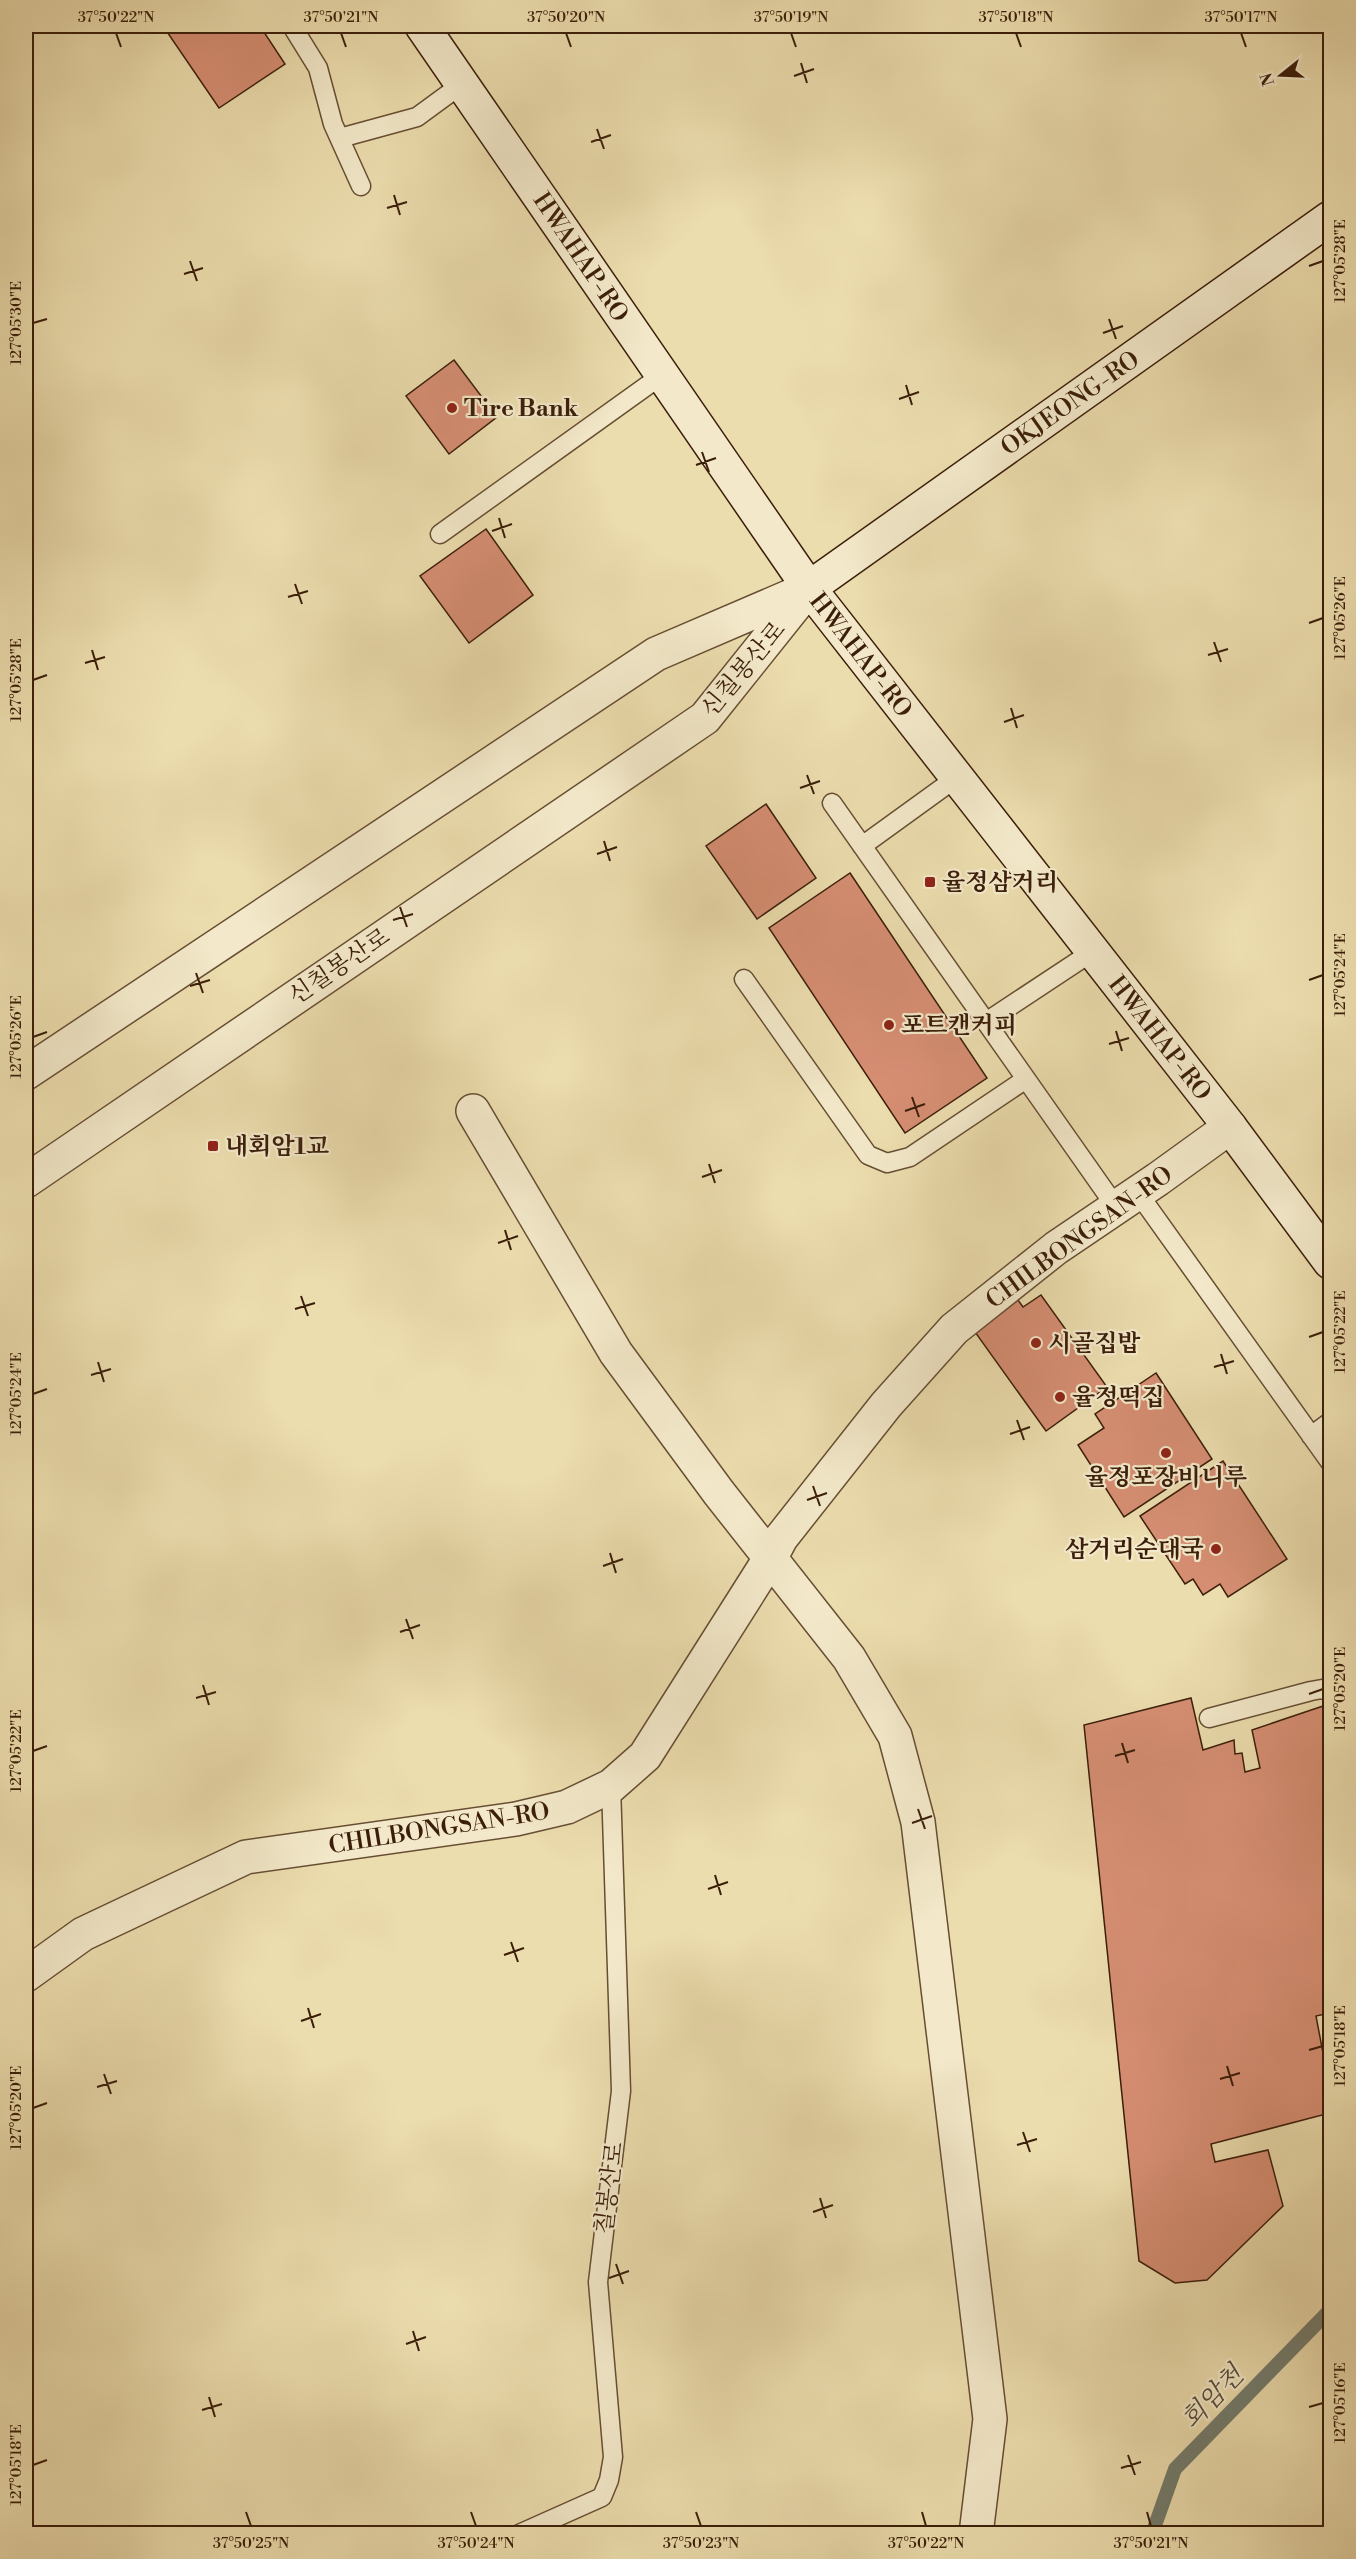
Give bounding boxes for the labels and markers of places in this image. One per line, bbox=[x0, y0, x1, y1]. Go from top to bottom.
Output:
place label: Tire Bank bbox=[464, 394, 579, 424]
marker: Tire Bank bbox=[445, 401, 459, 415]
place label: 율정삼거리 bbox=[942, 868, 1058, 898]
marker: 율정삼거리 bbox=[923, 875, 937, 889]
place label: 포트캔커피 bbox=[901, 1011, 1017, 1041]
marker: 포트캔커피 bbox=[882, 1018, 896, 1032]
place label: 내회암1교 bbox=[225, 1132, 329, 1162]
marker: 내회암1교 bbox=[206, 1139, 220, 1153]
place label: 시골집밥 bbox=[1048, 1329, 1141, 1359]
marker: 시골집밥 bbox=[1029, 1336, 1043, 1350]
place label: 율정떡집 bbox=[1072, 1383, 1165, 1413]
marker: 율정떡집 bbox=[1053, 1390, 1067, 1404]
marker: 율정포장비니루 bbox=[1159, 1446, 1173, 1460]
place label: 율정포장비니루 bbox=[1085, 1463, 1247, 1493]
place label: 삼거리순대국 bbox=[1065, 1535, 1204, 1565]
marker: 삼거리순대국 bbox=[1209, 1542, 1223, 1556]

